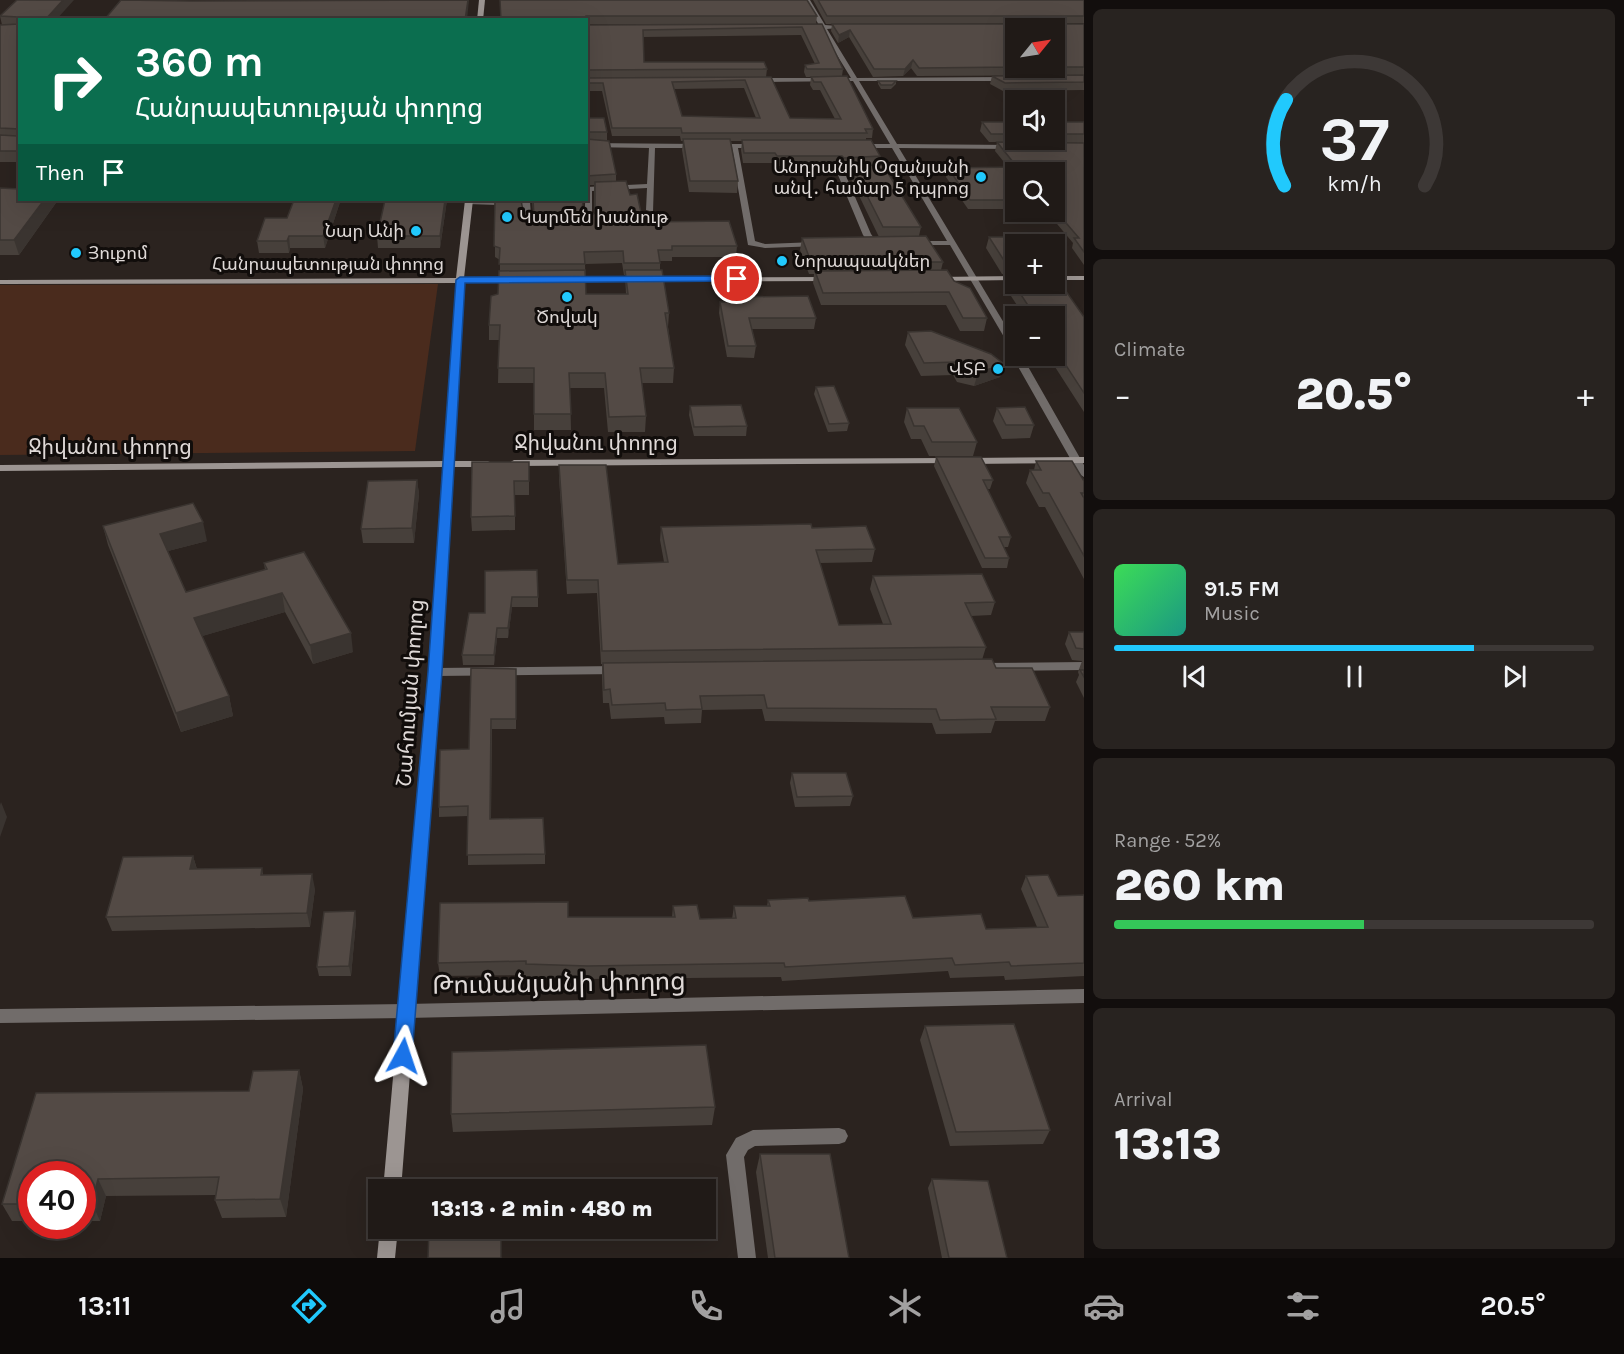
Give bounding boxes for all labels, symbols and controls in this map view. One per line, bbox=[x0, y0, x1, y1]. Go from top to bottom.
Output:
north arrow bbox=[1005, 18, 1065, 78]
map controls bbox=[1005, 18, 1065, 366]
text: 360 m bbox=[135, 37, 264, 87]
icon: right bbox=[36, 42, 114, 120]
button: sound bbox=[1005, 90, 1065, 150]
text: Հանրապետության փողոց bbox=[135, 92, 483, 124]
text: 37 bbox=[1319, 104, 1389, 177]
icon: arrive bbox=[97, 156, 130, 189]
place label: Անդրանիկ Օզանյանի անվ․ համար 5 դպրոց bbox=[773, 156, 969, 199]
text: Then bbox=[36, 160, 85, 186]
button: search bbox=[1005, 162, 1065, 222]
marker: Անդրանիկ Օզանյանի անվ․ համար 5 դպրոց bbox=[974, 170, 988, 184]
text: km/h bbox=[1327, 172, 1381, 197]
place label: Կարմեն խանութ bbox=[519, 206, 669, 228]
marker: Կարմեն խանութ bbox=[500, 210, 514, 224]
place label: Նար Անի bbox=[325, 220, 404, 242]
marker: Նար Անի bbox=[409, 224, 423, 238]
button: + bbox=[1005, 234, 1065, 294]
place label: Յուքոմ bbox=[88, 242, 148, 264]
marker: Յուքոմ bbox=[69, 246, 83, 260]
place label: Նորապսակներ bbox=[794, 250, 930, 272]
street label: Հանրապետության փողոց bbox=[212, 253, 444, 275]
pin bbox=[711, 253, 762, 304]
marker: Նորապսակներ bbox=[775, 254, 789, 268]
icon: arrive bbox=[720, 262, 753, 295]
marker: Ծովակ bbox=[560, 290, 574, 304]
place label: Ծովակ bbox=[536, 306, 598, 328]
button: − bbox=[1005, 306, 1065, 366]
text: Climate bbox=[1114, 338, 1185, 361]
place label: ՎՏԲ bbox=[949, 358, 986, 380]
marker: ՎՏԲ bbox=[991, 362, 1005, 376]
text: 20.5° bbox=[1296, 368, 1412, 420]
text: − bbox=[1114, 376, 1131, 414]
text: + bbox=[1577, 376, 1594, 414]
street label: Ջիվանու փողոց bbox=[514, 431, 678, 455]
street label: Ջիվանու փողոց bbox=[28, 435, 192, 459]
text: 91.5 FM bbox=[1204, 576, 1280, 602]
street label: Շահումյան փողոց bbox=[391, 598, 429, 788]
text: Music bbox=[1204, 602, 1260, 625]
icon: previous bbox=[1178, 660, 1211, 693]
icon: pause bbox=[1338, 660, 1371, 693]
icon: next bbox=[1498, 660, 1531, 693]
text: Range · 52% bbox=[1114, 829, 1221, 852]
text: 260 km bbox=[1114, 859, 1285, 911]
street label: Թումանյանի փողոց bbox=[432, 965, 686, 1001]
position arrow bbox=[371, 1024, 435, 1088]
text: Arrival bbox=[1114, 1088, 1173, 1111]
text: 13:13 bbox=[1114, 1118, 1221, 1170]
speed limit sign: 40 bbox=[18, 1161, 96, 1239]
text: 13:13 · 2 min · 480 m bbox=[431, 1196, 653, 1222]
icon: directions bbox=[288, 1285, 330, 1327]
icon: music bbox=[487, 1285, 529, 1327]
icon: phone bbox=[685, 1285, 727, 1327]
icon: climate bbox=[884, 1285, 926, 1327]
icon: car bbox=[1083, 1285, 1125, 1327]
icon: filters bbox=[1282, 1285, 1324, 1327]
text: 13:11 bbox=[78, 1290, 131, 1322]
text: 20.5° bbox=[1480, 1290, 1546, 1322]

